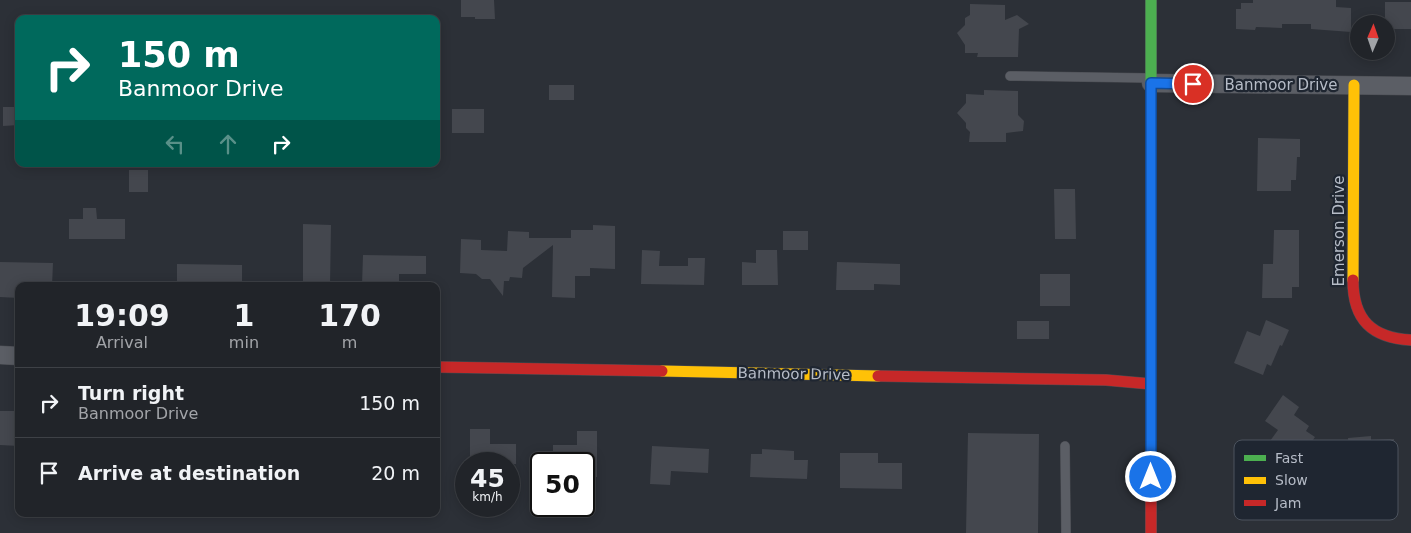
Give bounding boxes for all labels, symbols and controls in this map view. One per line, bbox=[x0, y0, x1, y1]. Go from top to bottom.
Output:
north arrow bbox=[1350, 15, 1395, 60]
map controls bbox=[1350, 15, 1395, 60]
icon: right bbox=[35, 35, 100, 100]
text: 150 m bbox=[118, 35, 240, 75]
pin bbox=[1172, 63, 1214, 105]
icon: arrive bbox=[1179, 70, 1207, 98]
text: Banmoor Drive bbox=[118, 76, 284, 101]
street label: Banmoor Drive bbox=[1225, 76, 1337, 94]
icon: left bbox=[161, 130, 189, 158]
icon: ahead bbox=[214, 130, 242, 158]
icon: right bbox=[267, 130, 295, 158]
street label: Emerson Drive bbox=[1330, 176, 1348, 286]
text: 19:09 bbox=[74, 298, 170, 333]
text: 1 bbox=[233, 298, 254, 333]
text: 170 bbox=[318, 298, 381, 333]
text: Arrival bbox=[96, 333, 148, 352]
text: min bbox=[229, 333, 259, 352]
text: m bbox=[342, 333, 357, 352]
street label: Banmoor Drive bbox=[737, 364, 851, 384]
text: Turn right bbox=[78, 382, 184, 404]
icon: right bbox=[35, 389, 63, 417]
text: 150 m bbox=[359, 392, 420, 414]
text: Banmoor Drive bbox=[78, 404, 198, 423]
legend bbox=[1234, 440, 1398, 520]
position arrow bbox=[1124, 450, 1176, 502]
text: Fast bbox=[1275, 450, 1304, 466]
speed limit sign: 50 bbox=[530, 452, 595, 517]
icon: arrive bbox=[35, 459, 63, 487]
text: Arrive at destination bbox=[78, 462, 300, 484]
text: 20 m bbox=[371, 462, 420, 484]
text: 45 bbox=[470, 464, 505, 493]
text: Slow bbox=[1275, 472, 1308, 488]
text: km/h bbox=[472, 490, 503, 504]
text: Jam bbox=[1274, 495, 1301, 511]

